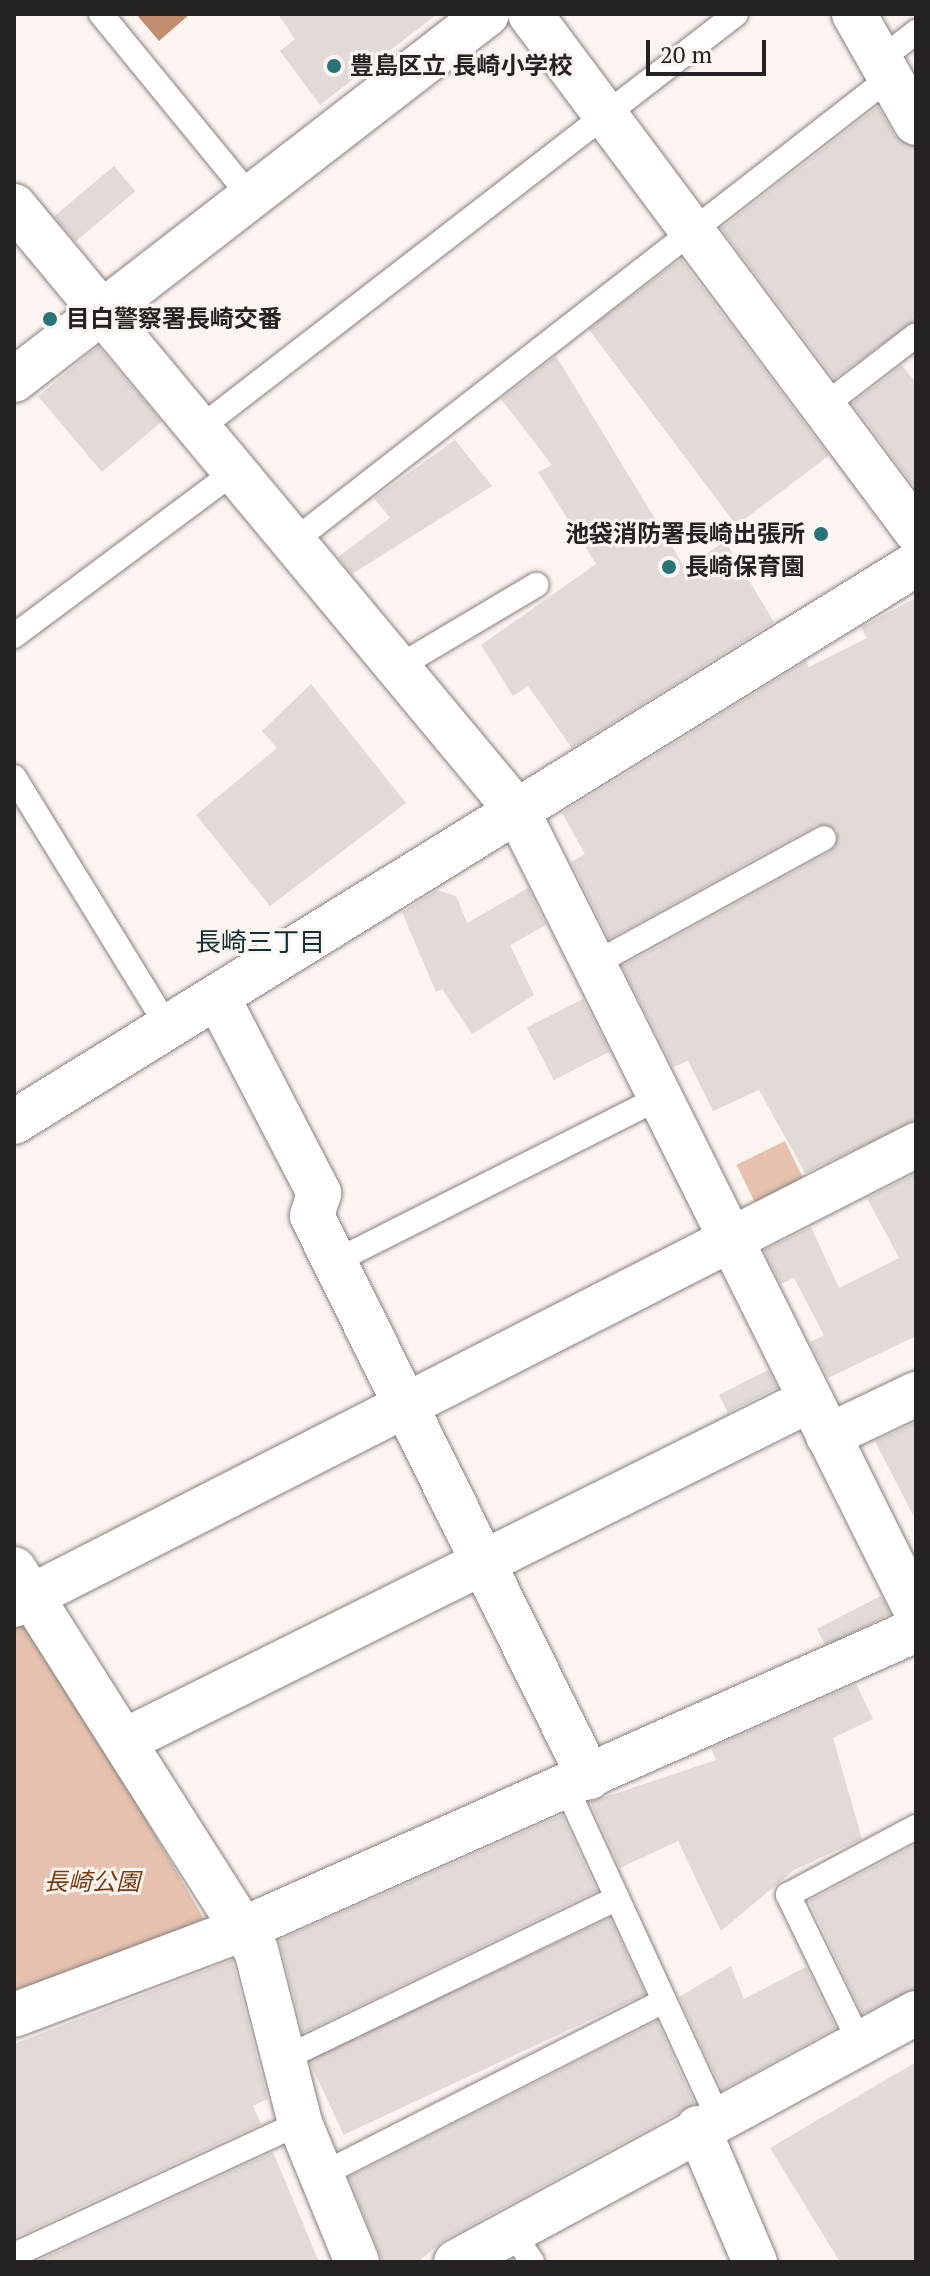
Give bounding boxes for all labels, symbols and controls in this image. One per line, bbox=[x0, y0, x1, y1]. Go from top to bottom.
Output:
scale bar bbox=[650, 24, 770, 74]
text: 20 m bbox=[660, 38, 712, 70]
place label: 豊島区立 長崎小学校 bbox=[350, 52, 572, 80]
marker: 豊島区立 長崎小学校 bbox=[325, 57, 343, 75]
place label: 目白警察署長崎交番 bbox=[66, 305, 282, 333]
marker: 目白警察署長崎交番 bbox=[41, 310, 59, 328]
place label: 池袋消防署長崎出張所 bbox=[565, 520, 805, 548]
marker: 池袋消防署長崎出張所 bbox=[812, 525, 830, 543]
place label: 長崎保育園 bbox=[685, 553, 805, 581]
marker: 長崎保育園 bbox=[660, 558, 678, 576]
district label: 長崎三丁目 bbox=[195, 926, 325, 958]
park label: 長崎公園 bbox=[44, 1868, 140, 1896]

